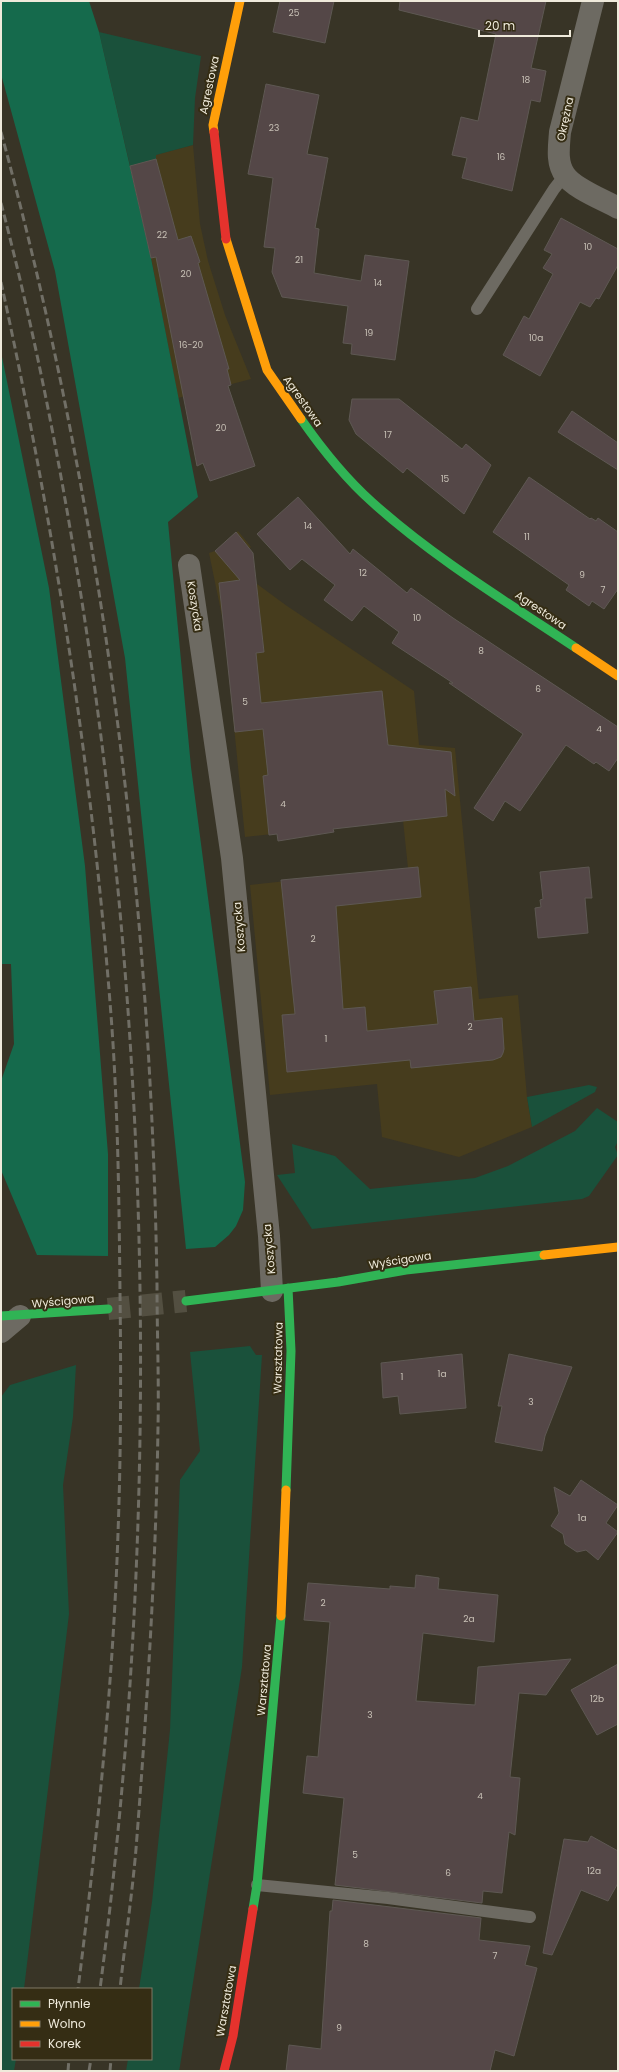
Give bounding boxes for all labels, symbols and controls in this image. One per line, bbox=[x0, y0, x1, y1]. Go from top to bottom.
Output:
house number: 25 bbox=[289, 7, 300, 19]
scale bar bbox=[479, 12, 570, 38]
text: 20 m bbox=[485, 17, 515, 34]
street label: Agrestowa bbox=[195, 54, 223, 116]
house number: 18 bbox=[522, 74, 531, 86]
street label: Okrężna bbox=[553, 95, 577, 143]
house number: 23 bbox=[269, 122, 279, 134]
house number: 16 bbox=[497, 151, 506, 163]
house number: 22 bbox=[157, 229, 167, 241]
house number: 10 bbox=[584, 241, 593, 253]
house number: 21 bbox=[295, 254, 303, 266]
house number: 20 bbox=[181, 268, 192, 280]
house number: 14 bbox=[374, 277, 383, 289]
house number: 19 bbox=[365, 327, 374, 339]
house number: 10a bbox=[529, 332, 543, 344]
house number: 16-20 bbox=[179, 339, 204, 351]
street label: Agrestowa bbox=[280, 372, 326, 430]
house number: 20 bbox=[216, 422, 227, 434]
house number: 17 bbox=[384, 429, 392, 441]
house number: 15 bbox=[441, 473, 450, 485]
house number: 14 bbox=[304, 520, 313, 532]
house number: 11 bbox=[524, 531, 530, 543]
house number: 12 bbox=[359, 567, 367, 579]
house number: 9 bbox=[579, 569, 585, 581]
street label: Koszycka bbox=[183, 580, 207, 632]
house number: 7 bbox=[601, 584, 606, 596]
street label: Agrestowa bbox=[512, 587, 570, 633]
house number: 10 bbox=[413, 612, 422, 624]
house number: 8 bbox=[478, 645, 484, 657]
house number: 6 bbox=[535, 683, 541, 695]
house number: 5 bbox=[242, 696, 248, 708]
house number: 4 bbox=[596, 723, 602, 735]
house number: 4 bbox=[280, 798, 286, 810]
street label: Koszycka bbox=[229, 901, 249, 953]
house number: 2 bbox=[310, 933, 316, 945]
house number: 2 bbox=[467, 1021, 473, 1033]
house number: 1 bbox=[325, 1033, 328, 1045]
street label: Koszycka bbox=[259, 1223, 279, 1275]
street label: Wyścigowa bbox=[368, 1247, 432, 1273]
street label: Wyścigowa bbox=[31, 1290, 95, 1312]
street label: Warsztatowa bbox=[269, 1322, 287, 1394]
house number: 1a bbox=[438, 1368, 446, 1380]
house number: 1 bbox=[401, 1371, 404, 1383]
house number: 3 bbox=[528, 1396, 534, 1408]
house number: 1a bbox=[578, 1512, 586, 1524]
house number: 2 bbox=[320, 1597, 326, 1609]
house number: 2a bbox=[463, 1613, 475, 1625]
street label: Warsztatowa bbox=[253, 1643, 275, 1717]
house number: 12b bbox=[590, 1693, 604, 1705]
house number: 3 bbox=[367, 1709, 373, 1721]
house number: 4 bbox=[477, 1790, 483, 1802]
house number: 5 bbox=[352, 1849, 358, 1861]
house number: 12a bbox=[587, 1865, 601, 1877]
house number: 6 bbox=[445, 1867, 451, 1879]
house number: 8 bbox=[363, 1938, 369, 1950]
house number: 7 bbox=[493, 1950, 498, 1962]
street label: Warsztatowa bbox=[212, 1964, 240, 2038]
legend bbox=[12, 1988, 152, 2060]
text: Płynnie bbox=[48, 1995, 90, 2012]
text: Wolno bbox=[48, 2015, 86, 2032]
house number: 9 bbox=[336, 2022, 342, 2034]
text: Korek bbox=[48, 2035, 82, 2052]

